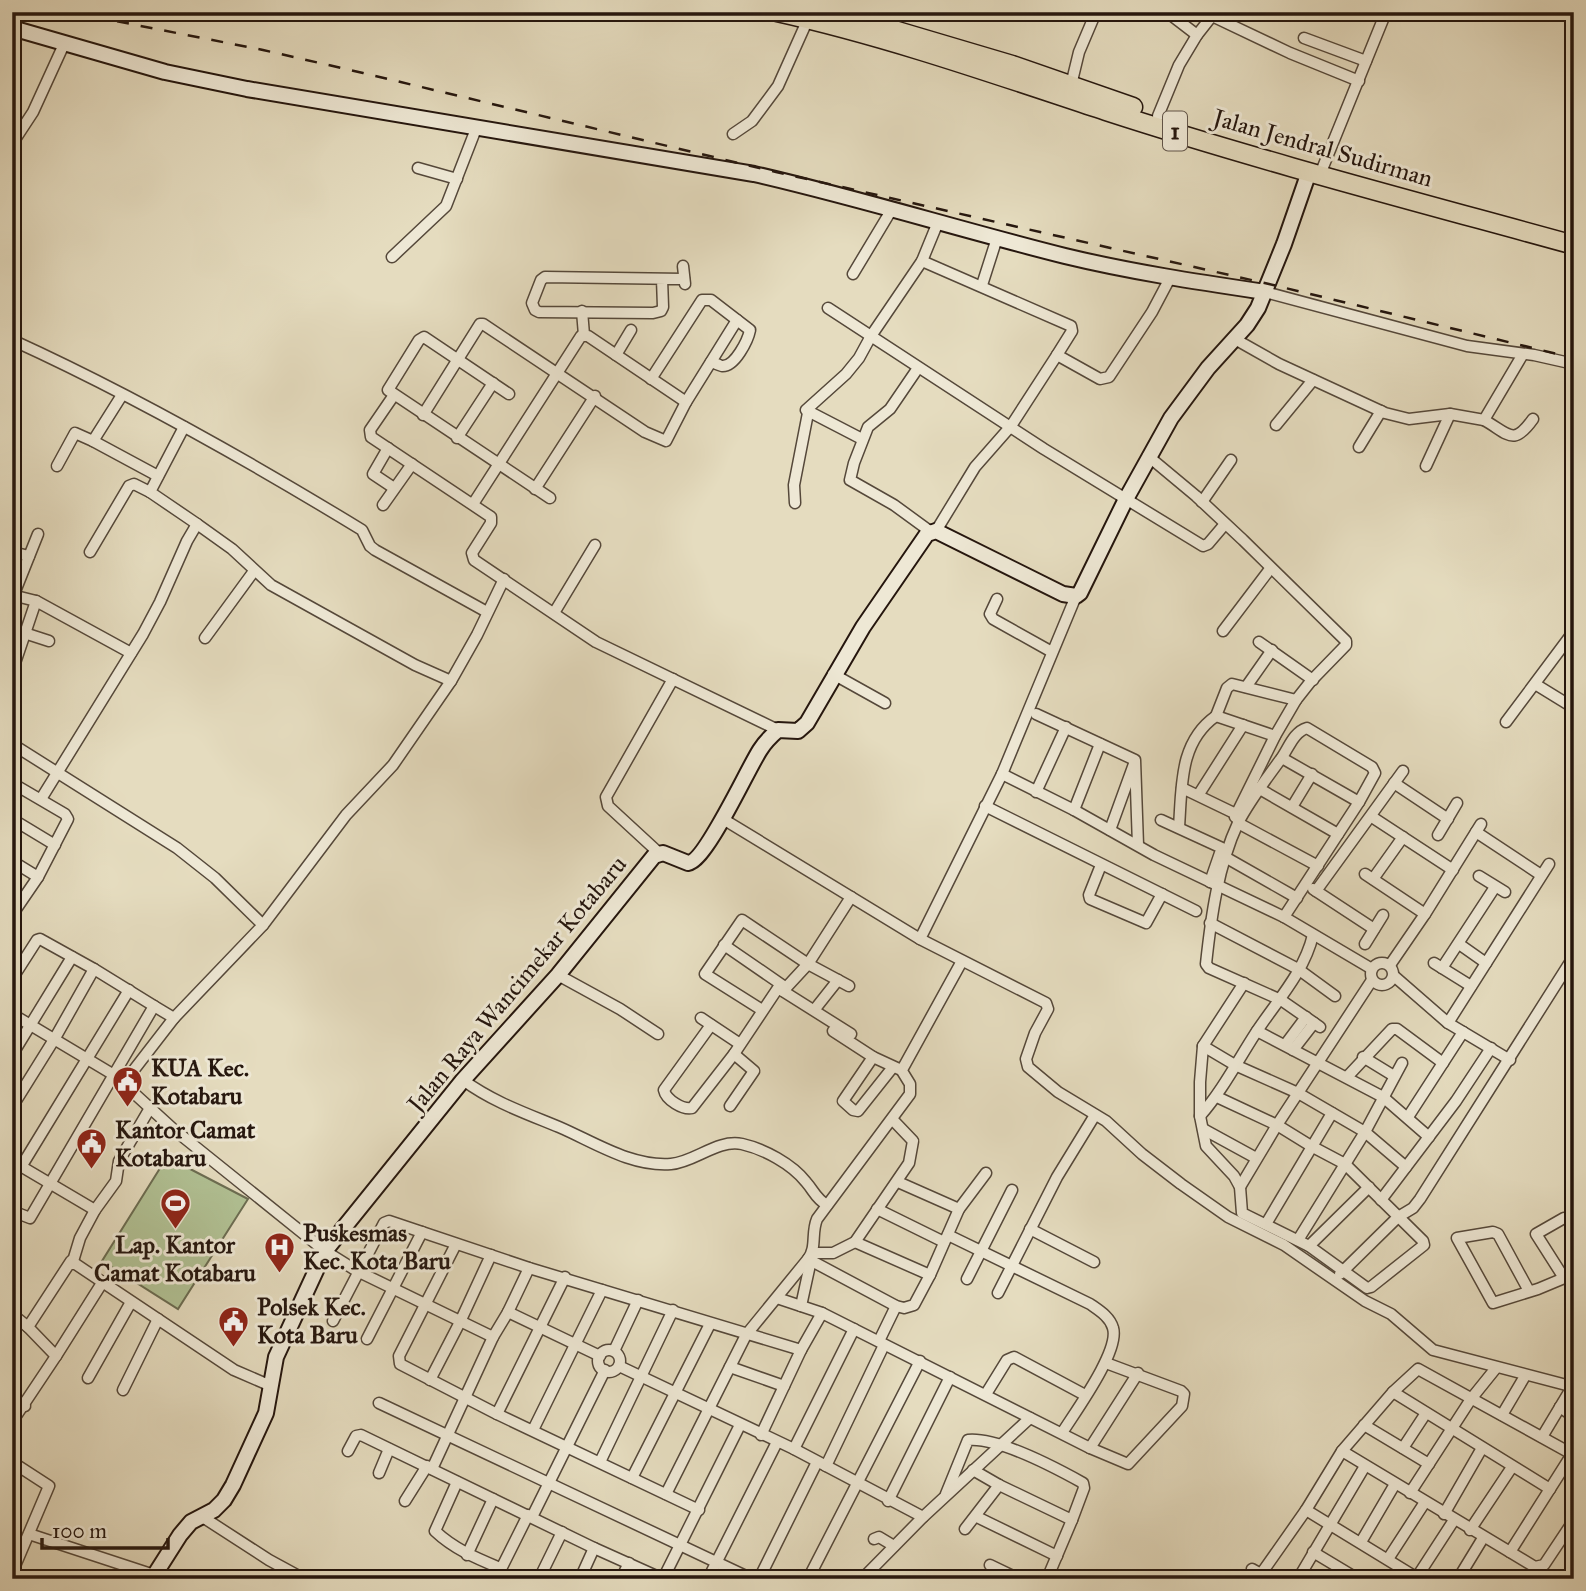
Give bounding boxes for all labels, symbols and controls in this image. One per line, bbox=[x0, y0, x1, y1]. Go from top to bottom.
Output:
street label: Jalan Jendral Sudirman bbox=[1207, 102, 1436, 194]
road number: 1 bbox=[1163, 112, 1187, 150]
street label: Jalan Raya Wancimekar Kotabaru bbox=[399, 850, 633, 1121]
place label: KUA Kec. Kotabaru bbox=[151, 1053, 249, 1111]
public building icon: KUA Kec. Kotabaru bbox=[111, 1065, 145, 1109]
place label: Kantor Camat Kotabaru bbox=[115, 1115, 256, 1173]
public building icon: Kantor Camat Kotabaru bbox=[75, 1127, 109, 1171]
sports icon: Lap. Kantor Camat Kotabaru bbox=[158, 1186, 192, 1230]
place label: Puskesmas Kec. Kota Baru bbox=[303, 1218, 451, 1276]
place label: Lap. Kantor Camat Kotabaru bbox=[94, 1230, 256, 1288]
hospital icon: Puskesmas Kec. Kota Baru bbox=[263, 1230, 297, 1274]
place label: Polsek Kec. Kota Baru bbox=[257, 1292, 366, 1350]
public building icon: Polsek Kec. Kota Baru bbox=[217, 1304, 251, 1348]
scale bar bbox=[42, 1507, 168, 1551]
text: 100 m bbox=[52, 1518, 107, 1544]

